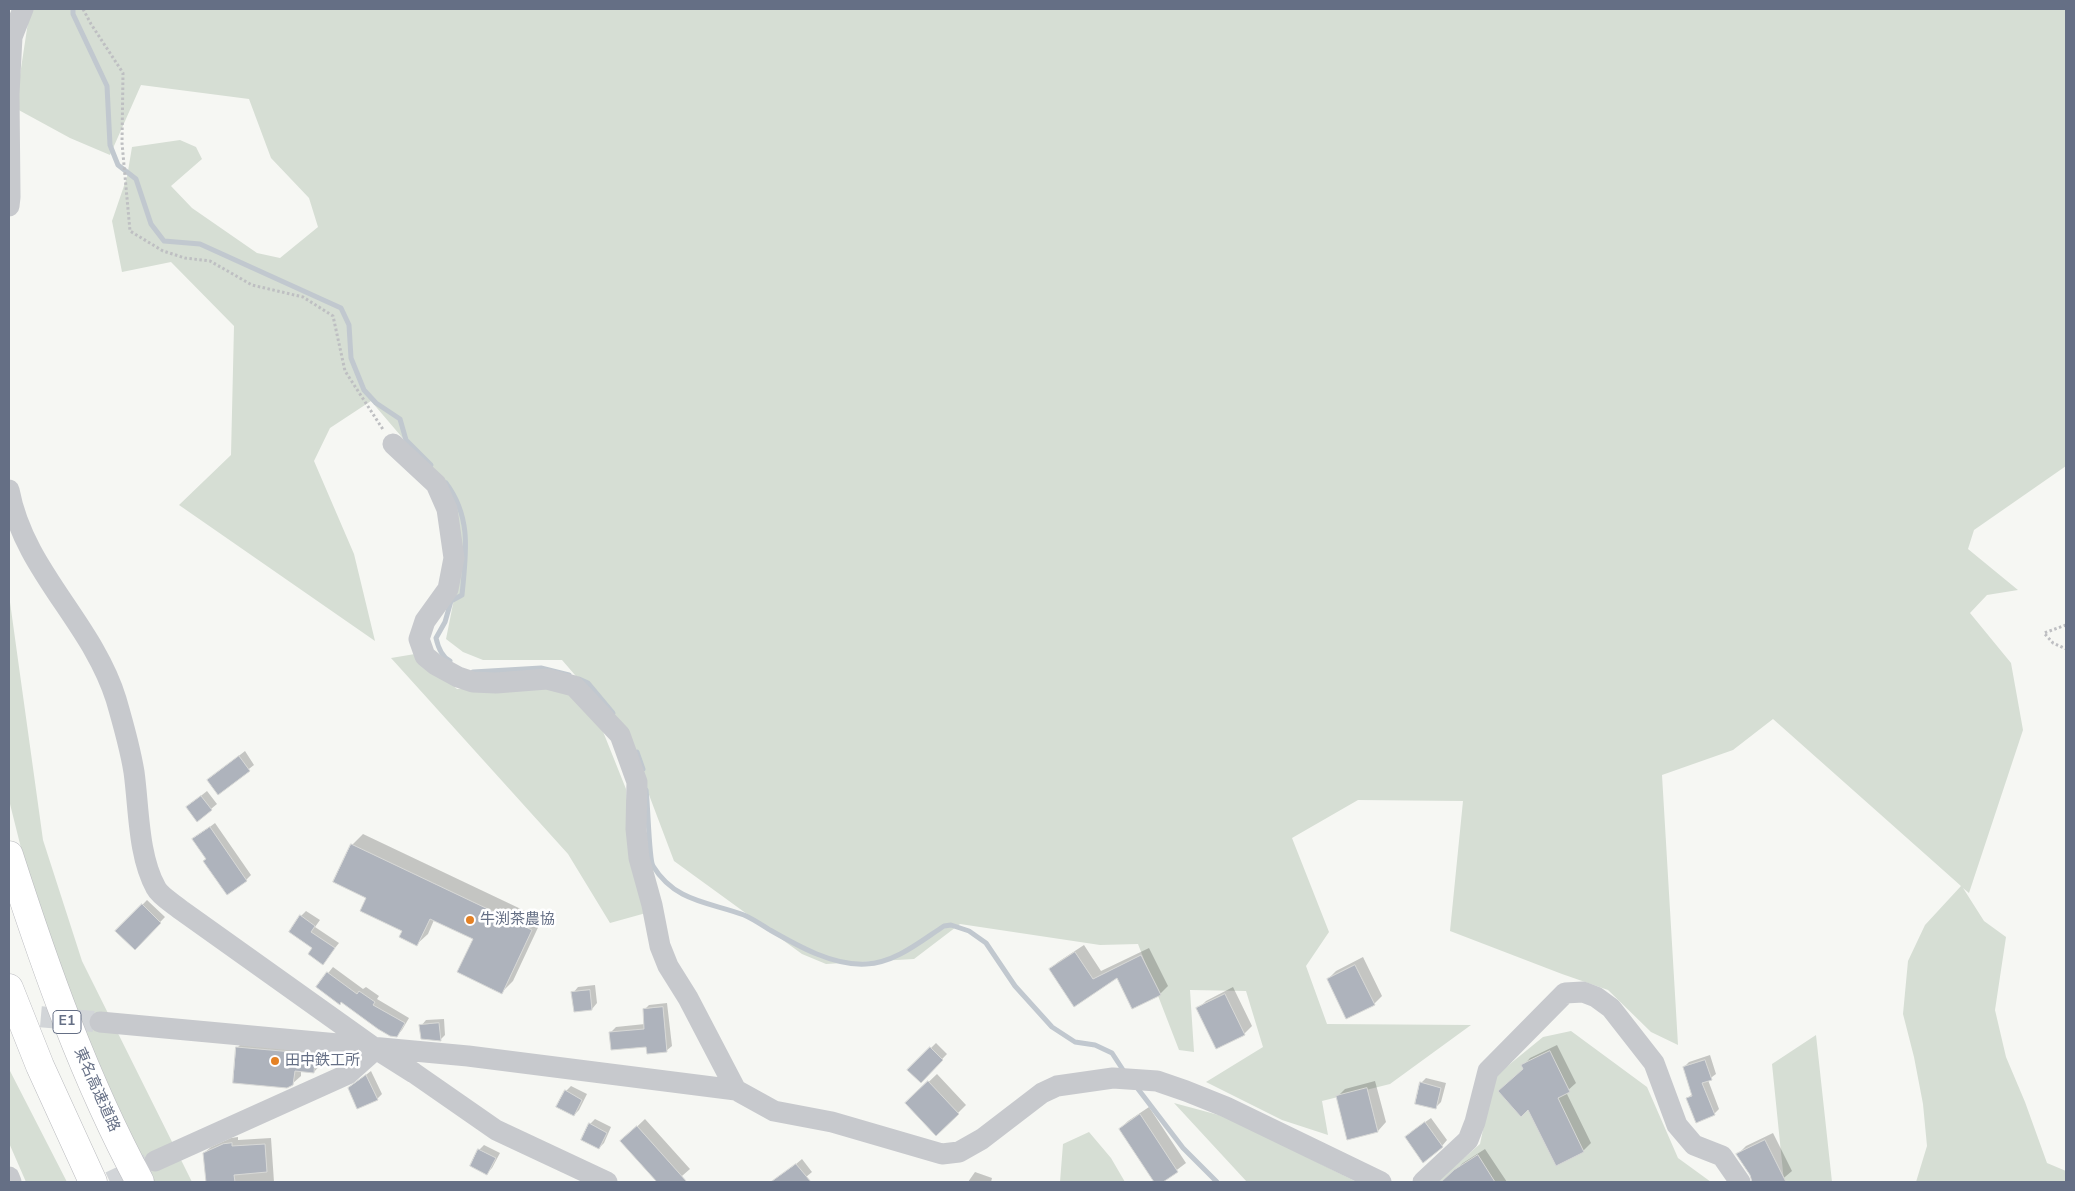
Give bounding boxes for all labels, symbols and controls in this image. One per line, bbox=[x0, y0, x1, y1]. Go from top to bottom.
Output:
place label: 牛渕茶農協 bbox=[480, 911, 555, 929]
marker: 牛渕茶農協 bbox=[464, 914, 476, 926]
road number: E1 bbox=[53, 1010, 81, 1034]
street label: 東名高速道路 bbox=[69, 1045, 123, 1135]
place label: 田中鉄工所 bbox=[285, 1052, 360, 1070]
marker: 田中鉄工所 bbox=[269, 1055, 281, 1067]

